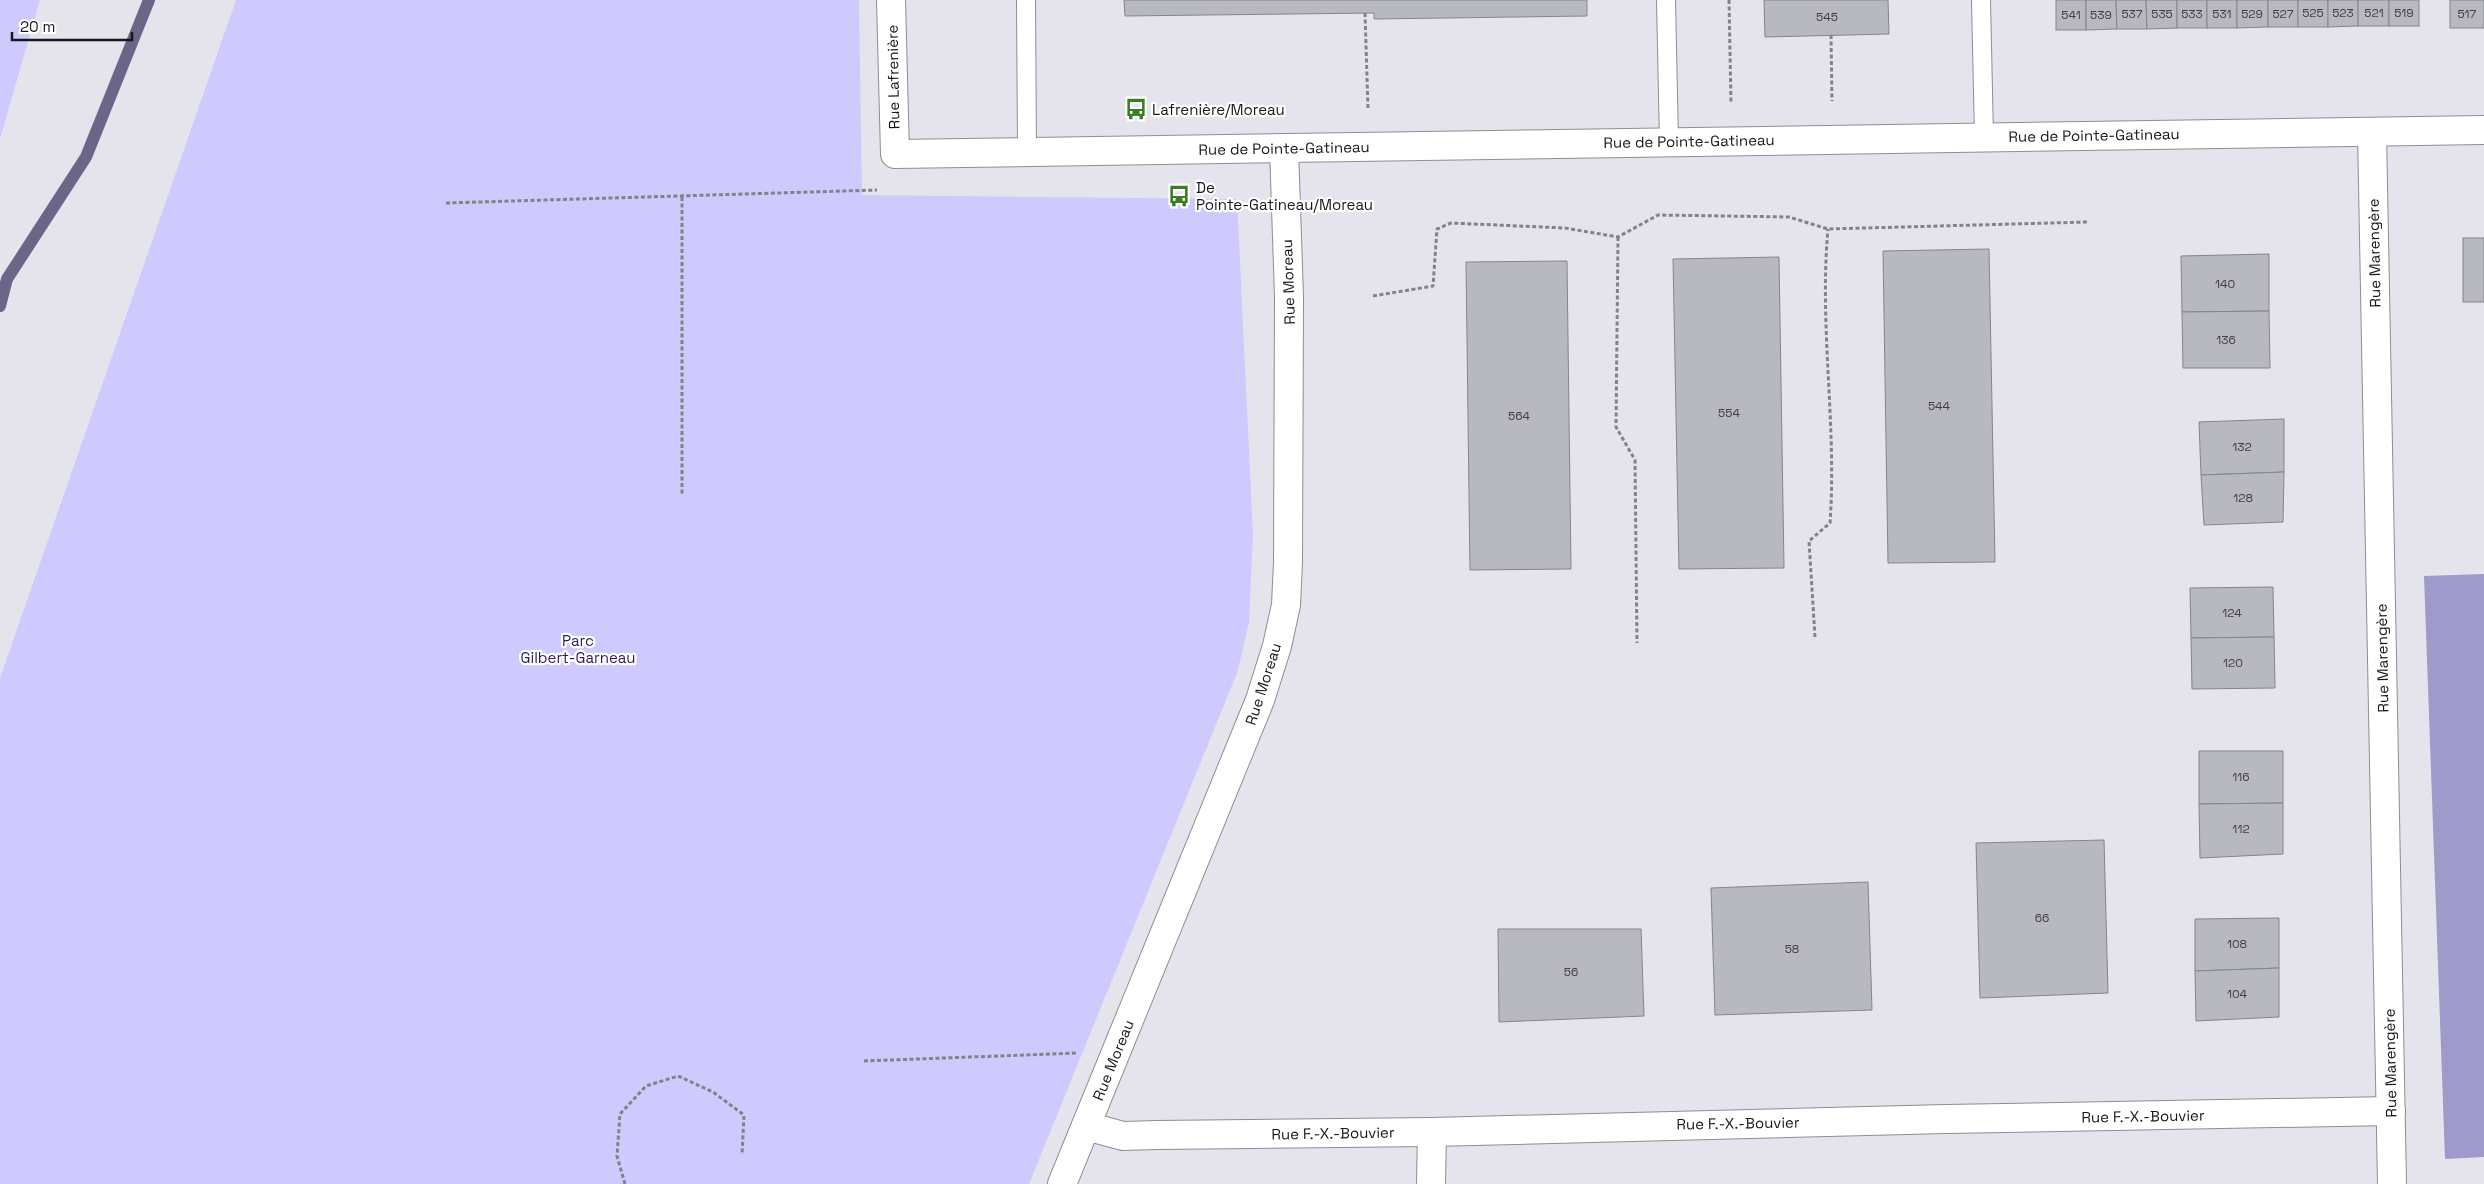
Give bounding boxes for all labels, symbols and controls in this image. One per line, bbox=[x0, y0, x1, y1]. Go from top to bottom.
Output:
house number: 525 bbox=[2302, 5, 2324, 21]
house number: 523 bbox=[2332, 5, 2354, 21]
house number: 521 bbox=[2364, 5, 2384, 21]
house number: 519 bbox=[2394, 5, 2414, 21]
house number: 537 bbox=[2121, 6, 2143, 22]
house number: 535 bbox=[2151, 6, 2173, 22]
house number: 533 bbox=[2181, 6, 2203, 22]
house number: 531 bbox=[2212, 6, 2232, 22]
house number: 529 bbox=[2241, 6, 2263, 22]
house number: 527 bbox=[2272, 6, 2294, 22]
house number: 517 bbox=[2458, 6, 2477, 22]
house number: 541 bbox=[2061, 7, 2081, 23]
house number: 539 bbox=[2090, 7, 2112, 23]
house number: 545 bbox=[1816, 9, 1838, 25]
scale bar bbox=[12, 10, 132, 42]
text: 20 m bbox=[20, 17, 55, 36]
street label: Rue Lafrenière bbox=[883, 24, 903, 129]
bus stop icon: Lafrenière/Moreau bbox=[1123, 96, 1149, 122]
place label: Lafrenière/Moreau bbox=[1152, 100, 1285, 119]
street label: Rue de Pointe-Gatineau bbox=[2008, 124, 2180, 146]
street label: Rue de Pointe-Gatineau bbox=[1603, 130, 1775, 152]
street label: Rue de Pointe-Gatineau bbox=[1198, 137, 1370, 159]
place label: De Pointe-Gatineau/Moreau bbox=[1196, 178, 1373, 214]
bus stop icon: De Pointe-Gatineau/Moreau bbox=[1166, 183, 1192, 209]
street label: Rue Marengère bbox=[2364, 198, 2384, 308]
street label: Rue Moreau bbox=[1277, 239, 1299, 325]
house number: 140 bbox=[2215, 276, 2235, 292]
house number: 136 bbox=[2216, 332, 2236, 348]
house number: 544 bbox=[1928, 398, 1951, 414]
house number: 554 bbox=[1718, 405, 1740, 421]
house number: 564 bbox=[1508, 408, 1531, 424]
house number: 132 bbox=[2232, 439, 2252, 455]
house number: 128 bbox=[2233, 490, 2253, 506]
street label: Rue Marengère bbox=[2372, 603, 2392, 713]
house number: 124 bbox=[2222, 605, 2242, 621]
park label: Parc Gilbert-Garneau bbox=[521, 631, 635, 667]
street label: Rue Moreau bbox=[1241, 640, 1285, 728]
house number: 120 bbox=[2223, 655, 2243, 671]
house number: 116 bbox=[2232, 769, 2250, 785]
house number: 112 bbox=[2232, 821, 2250, 837]
house number: 66 bbox=[2035, 910, 2049, 926]
house number: 108 bbox=[2227, 936, 2247, 952]
house number: 58 bbox=[1785, 941, 1799, 957]
house number: 56 bbox=[1564, 964, 1578, 980]
house number: 104 bbox=[2227, 986, 2248, 1002]
street label: Rue Marengère bbox=[2380, 1008, 2400, 1118]
street label: Rue Moreau bbox=[1088, 1017, 1138, 1103]
street label: Rue F.-X.-Bouvier bbox=[2081, 1105, 2205, 1127]
street label: Rue F.-X.-Bouvier bbox=[1676, 1112, 1800, 1134]
street label: Rue F.-X.-Bouvier bbox=[1271, 1122, 1395, 1144]

